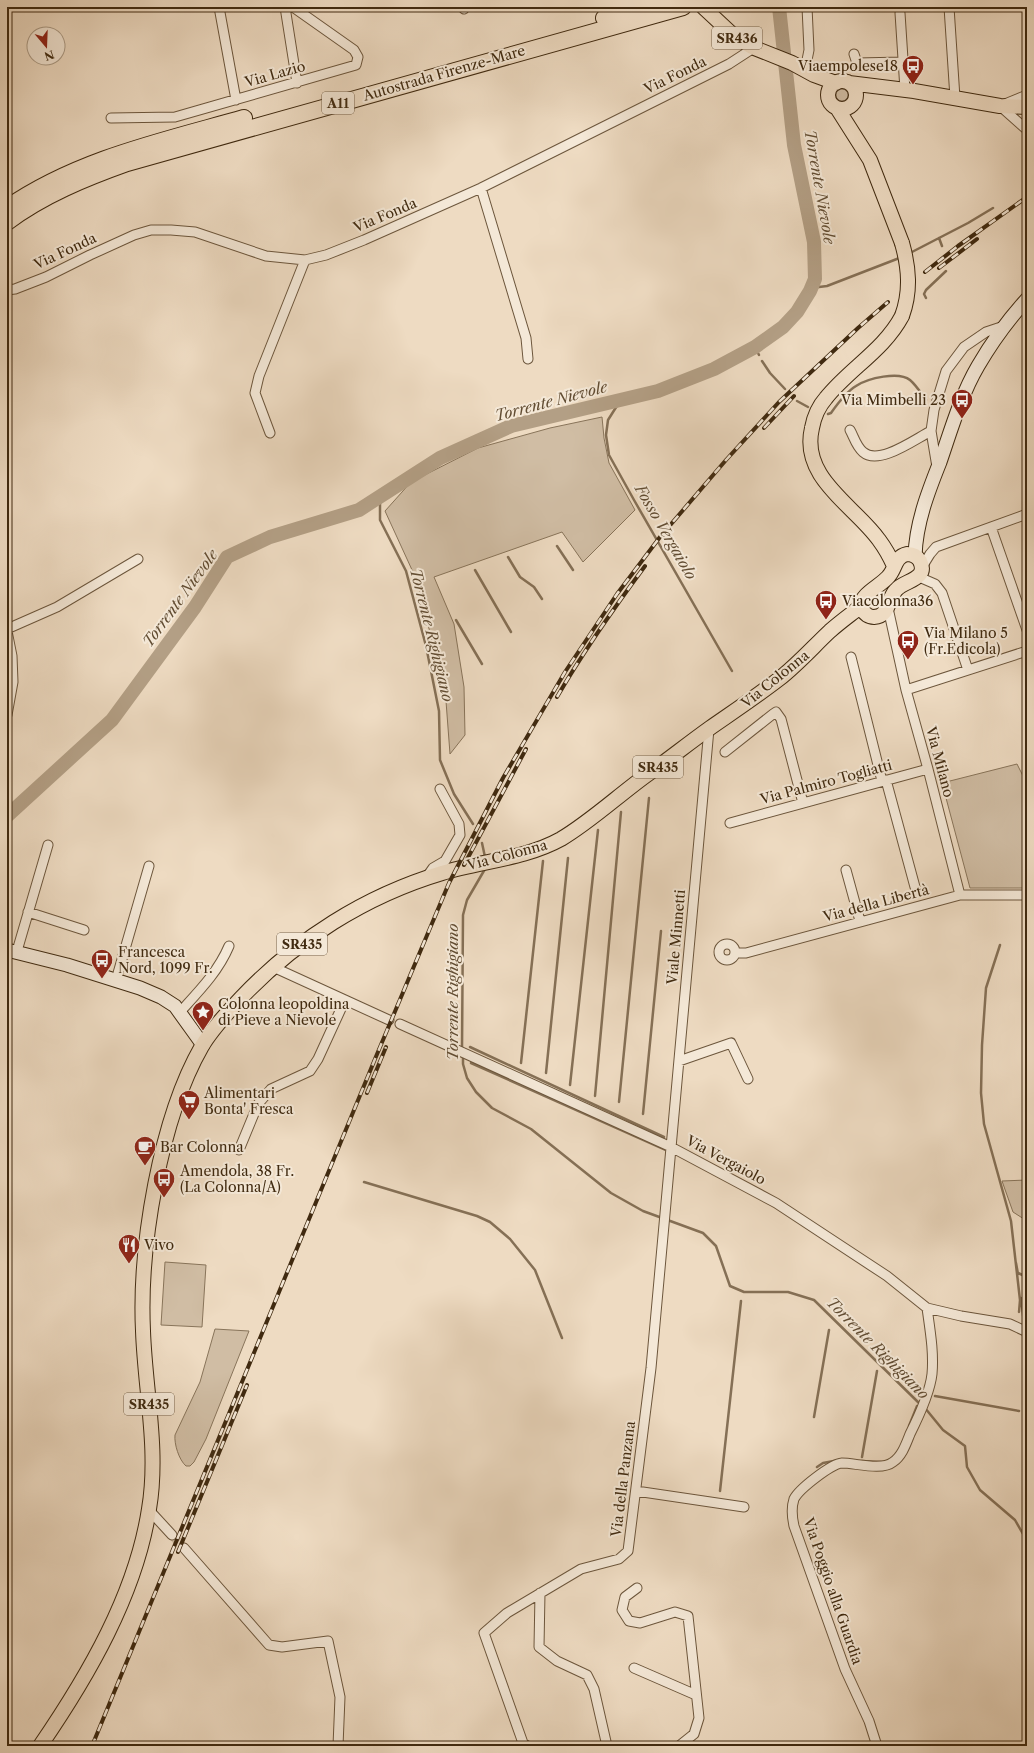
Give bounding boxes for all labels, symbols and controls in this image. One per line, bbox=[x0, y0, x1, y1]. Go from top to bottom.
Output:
north arrow bbox=[26, 26, 66, 66]
road number: SR436 bbox=[712, 27, 762, 49]
street label: Autostrada Firenze-Mare bbox=[360, 41, 527, 105]
text: N bbox=[42, 47, 56, 64]
street label: Via Fonda bbox=[640, 52, 710, 98]
bus stop icon: Viaempolese18 bbox=[900, 53, 926, 86]
street label: Via Lazio bbox=[242, 57, 307, 91]
place label: Viaempolese18 bbox=[797, 57, 898, 75]
road number: A11 bbox=[322, 92, 354, 114]
water label: Torrente Nievole bbox=[801, 128, 840, 246]
street label: Via Fonda bbox=[350, 193, 420, 237]
street label: Via Fonda bbox=[30, 228, 100, 274]
water label: Torrente Nievole bbox=[493, 377, 610, 425]
bus stop icon: Via Mimbelli 23 bbox=[949, 387, 975, 420]
place label: Via Mimbelli 23 bbox=[840, 391, 946, 409]
water label: Fosso Vergaiolo bbox=[631, 480, 701, 583]
water label: Torrente Nievole bbox=[138, 545, 222, 650]
water label: Torrente Righigiano bbox=[406, 566, 458, 704]
bus stop icon: Viacolonna36 bbox=[813, 588, 839, 621]
place label: Viacolonna36 bbox=[841, 592, 933, 610]
place label: Via Milano 5 (Fr.Edicola) bbox=[923, 624, 1008, 658]
bus stop icon: Via Milano 5 (Fr.Edicola) bbox=[895, 628, 921, 661]
street label: Via Colonna bbox=[737, 646, 813, 713]
street label: Via Milano bbox=[922, 724, 958, 799]
road number: SR435 bbox=[633, 756, 683, 778]
street label: Via Palmiro Togliatti bbox=[757, 756, 894, 809]
street label: Via Colonna bbox=[464, 835, 550, 875]
street label: Via della Libertà bbox=[820, 880, 932, 926]
street label: Viale Minnetti bbox=[663, 889, 689, 986]
water label: Torrente Righigiano bbox=[443, 924, 462, 1060]
road number: SR435 bbox=[277, 933, 327, 955]
place label: Francesca Nord, 1099 Fr. bbox=[118, 943, 213, 977]
bus stop icon: Francesca Nord, 1099 Fr. bbox=[89, 947, 115, 980]
place label: Colonna leopoldina di Pieve a Nievole bbox=[218, 995, 350, 1029]
place icon: Colonna leopoldina di Pieve a Nievole bbox=[190, 999, 216, 1032]
place label: Alimentari Bonta' Fresca bbox=[203, 1084, 294, 1118]
supermarket icon: Alimentari Bonta' Fresca bbox=[176, 1088, 202, 1121]
street label: Via Vergaiolo bbox=[682, 1131, 769, 1189]
cafe icon: Bar Colonna bbox=[132, 1134, 158, 1167]
place label: Bar Colonna bbox=[160, 1138, 244, 1156]
place label: Amendola, 38 Fr. (La Colonna/A) bbox=[179, 1162, 294, 1196]
bus stop icon: Amendola, 38 Fr. (La Colonna/A) bbox=[151, 1166, 177, 1199]
restaurant icon: Vivo bbox=[116, 1232, 142, 1265]
place label: Vivo bbox=[143, 1236, 174, 1254]
water label: Torrente Righigiano bbox=[823, 1293, 933, 1403]
road number: SR435 bbox=[124, 1393, 174, 1415]
street label: Via della Panzana bbox=[607, 1419, 639, 1539]
street label: Via Poggio alla Guardia bbox=[799, 1514, 867, 1667]

